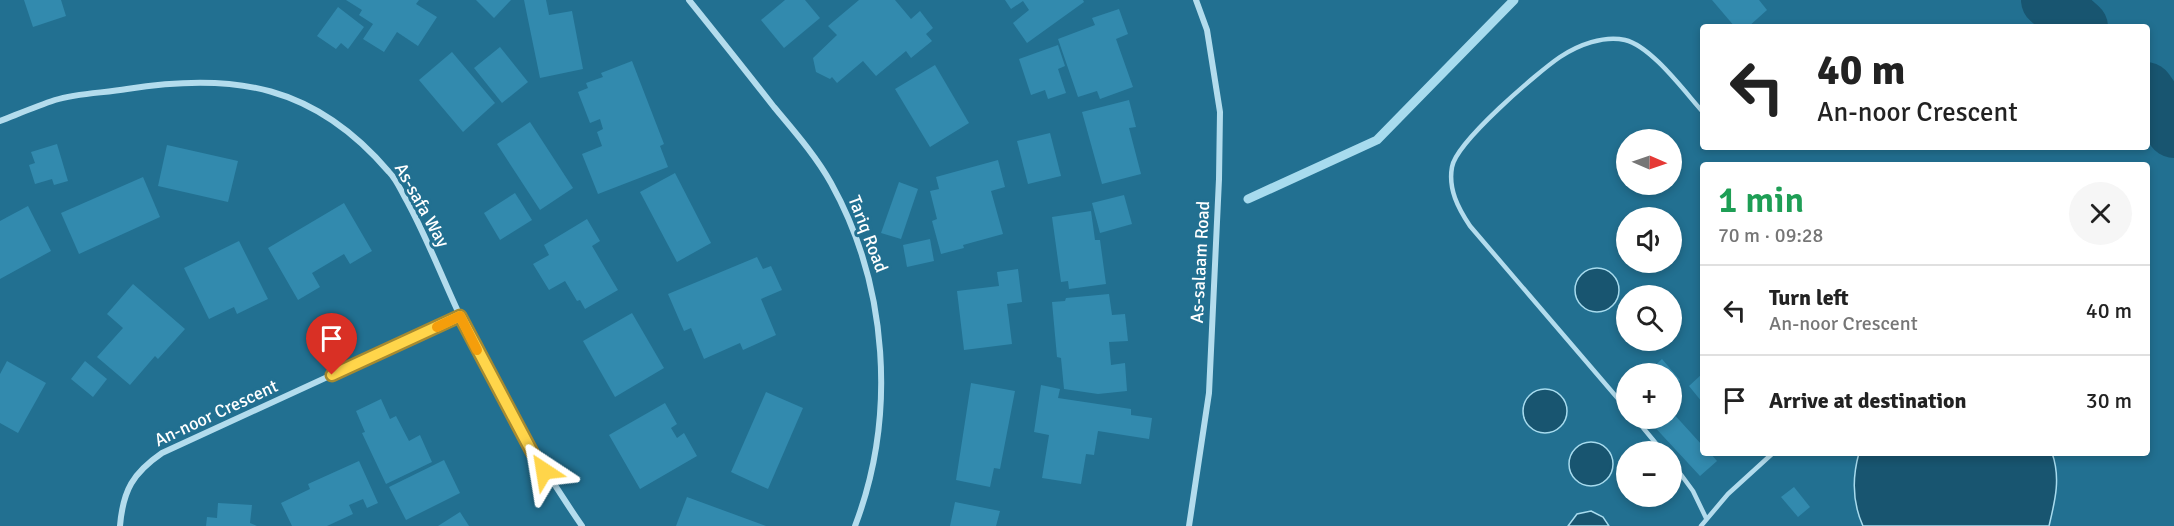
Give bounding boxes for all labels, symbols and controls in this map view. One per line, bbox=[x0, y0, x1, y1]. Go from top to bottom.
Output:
text: 40 m bbox=[1817, 45, 1906, 96]
icon: left bbox=[1718, 48, 1796, 126]
text: An-noor Crescent bbox=[1817, 96, 2018, 129]
north arrow bbox=[1616, 129, 1682, 195]
map controls bbox=[1616, 129, 1682, 507]
street label: As-safa Way bbox=[390, 159, 455, 252]
text: 1 min bbox=[1718, 178, 1804, 223]
button: close bbox=[2069, 182, 2132, 245]
street label: Tariq Road bbox=[843, 192, 893, 276]
street label: As-salaam Road bbox=[1186, 200, 1214, 324]
button: sound bbox=[1616, 207, 1682, 273]
text: 70 m · 09:28 bbox=[1718, 223, 1823, 248]
text: Turn left bbox=[1769, 284, 1849, 311]
button: search bbox=[1616, 285, 1682, 351]
icon: left bbox=[1718, 294, 1751, 327]
text: 40 m bbox=[2086, 297, 2132, 324]
text: An-noor Crescent bbox=[1769, 311, 1918, 336]
pin bbox=[306, 313, 357, 375]
icon: arrive bbox=[315, 322, 348, 355]
button: + bbox=[1616, 363, 1682, 429]
street label: An-noor Crescent bbox=[151, 375, 281, 451]
icon: arrive bbox=[1718, 384, 1751, 417]
text: Arrive at destination bbox=[1769, 387, 1966, 414]
text: 30 m bbox=[2086, 387, 2132, 414]
position arrow bbox=[512, 439, 576, 503]
button: − bbox=[1616, 441, 1682, 507]

